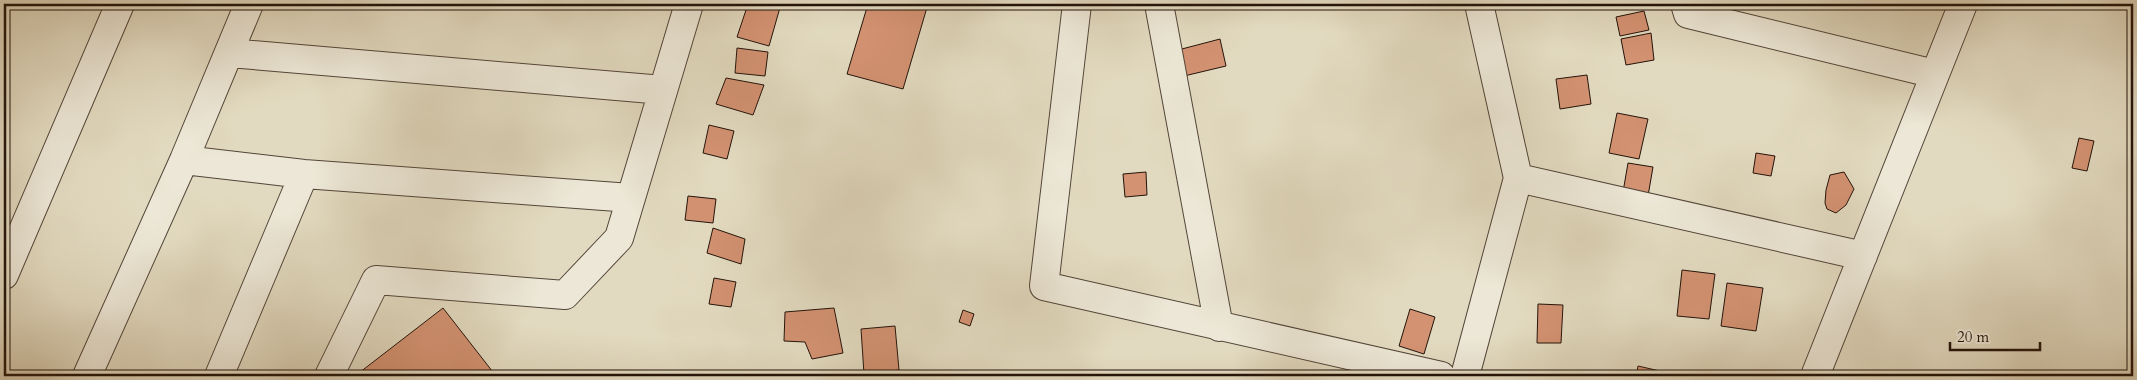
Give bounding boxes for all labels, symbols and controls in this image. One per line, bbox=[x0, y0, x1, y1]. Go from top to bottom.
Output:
scale bar bbox=[1950, 320, 2040, 352]
text: 20 m bbox=[1957, 327, 1989, 347]

